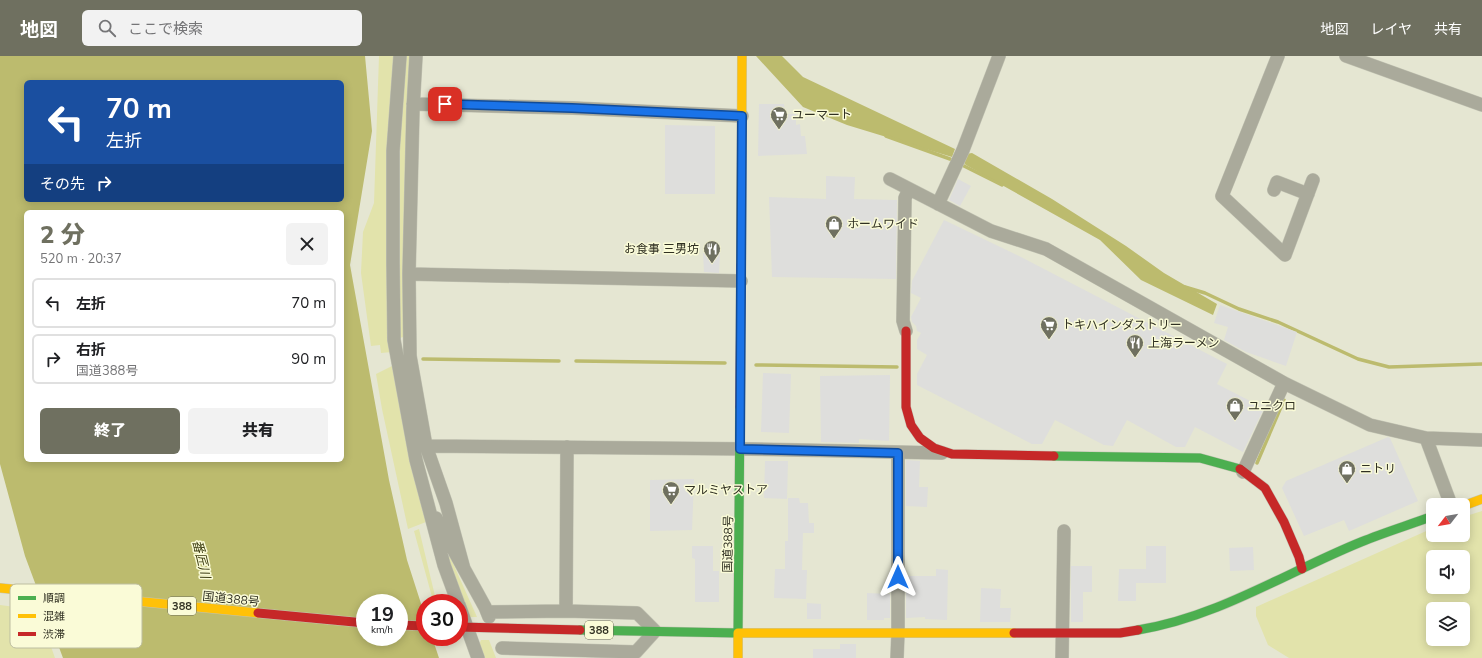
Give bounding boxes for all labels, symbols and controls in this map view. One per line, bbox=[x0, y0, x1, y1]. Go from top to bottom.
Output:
search box bbox=[82, 10, 362, 46]
text: 地図 bbox=[20, 17, 58, 43]
icon: search bbox=[96, 17, 118, 39]
text: ここで検索 bbox=[128, 19, 203, 39]
text: 地図 bbox=[1320, 20, 1348, 39]
text: レイヤ bbox=[1370, 20, 1412, 39]
text: 共有 bbox=[1434, 20, 1462, 39]
pin bbox=[428, 87, 462, 121]
text: 70 m bbox=[106, 90, 172, 128]
icon: arrive bbox=[434, 93, 456, 115]
icon: left bbox=[40, 96, 92, 148]
supermarket icon: ユーマート bbox=[769, 105, 789, 130]
place label: ユーマート bbox=[792, 107, 852, 123]
text: 左折 bbox=[106, 129, 142, 153]
icon: right bbox=[93, 172, 115, 194]
text: その先 bbox=[40, 174, 85, 194]
shop icon: ホームワイド bbox=[824, 214, 844, 239]
place label: ホームワイド bbox=[847, 216, 919, 232]
text: 2 分 bbox=[40, 219, 85, 251]
button: close bbox=[286, 223, 328, 265]
restaurant icon: お食事 三男坊 bbox=[702, 239, 722, 264]
place label: お食事 三男坊 bbox=[624, 241, 699, 257]
text: 520 m · 20:37 bbox=[40, 250, 122, 268]
icon: left bbox=[42, 292, 64, 314]
text: 70 m bbox=[291, 293, 326, 313]
text: 左折 bbox=[76, 294, 106, 314]
supermarket icon: トキハインダストリー bbox=[1039, 315, 1059, 340]
place label: トキハインダストリー bbox=[1062, 317, 1182, 333]
restaurant icon: 上海ラーメン bbox=[1125, 333, 1145, 358]
place label: 上海ラーメン bbox=[1148, 335, 1220, 351]
text: 右折 bbox=[76, 340, 106, 360]
icon: right bbox=[42, 348, 64, 370]
text: 90 m bbox=[291, 349, 326, 369]
text: 国道388号 bbox=[76, 362, 138, 380]
shop icon: ユニクロ bbox=[1225, 396, 1245, 421]
place label: ユニクロ bbox=[1248, 398, 1296, 414]
button: 終了 bbox=[40, 408, 180, 454]
button: 共有 bbox=[188, 408, 328, 454]
shop icon: ニトリ bbox=[1337, 459, 1357, 484]
place label: ニトリ bbox=[1360, 461, 1396, 477]
supermarket icon: マルミヤストア bbox=[661, 480, 681, 505]
place label: マルミヤストア bbox=[684, 482, 768, 498]
north arrow bbox=[1426, 498, 1470, 542]
map controls bbox=[1426, 498, 1470, 646]
street label: 国道388号 bbox=[719, 515, 737, 573]
water label: 番匠川 bbox=[188, 538, 215, 582]
button: sound bbox=[1426, 550, 1470, 594]
position arrow bbox=[877, 556, 919, 598]
legend bbox=[10, 584, 142, 648]
street label: 国道388号 bbox=[202, 588, 260, 610]
text: 順調 bbox=[43, 591, 65, 606]
speed limit sign: 30 bbox=[416, 594, 468, 646]
road number: 388 bbox=[168, 597, 196, 615]
text: 19 bbox=[370, 601, 394, 628]
button: layers bbox=[1426, 602, 1470, 646]
text: 混雑 bbox=[43, 609, 65, 624]
road number: 388 bbox=[585, 621, 613, 639]
text: km/h bbox=[371, 623, 393, 637]
text: 渋滞 bbox=[43, 627, 65, 642]

